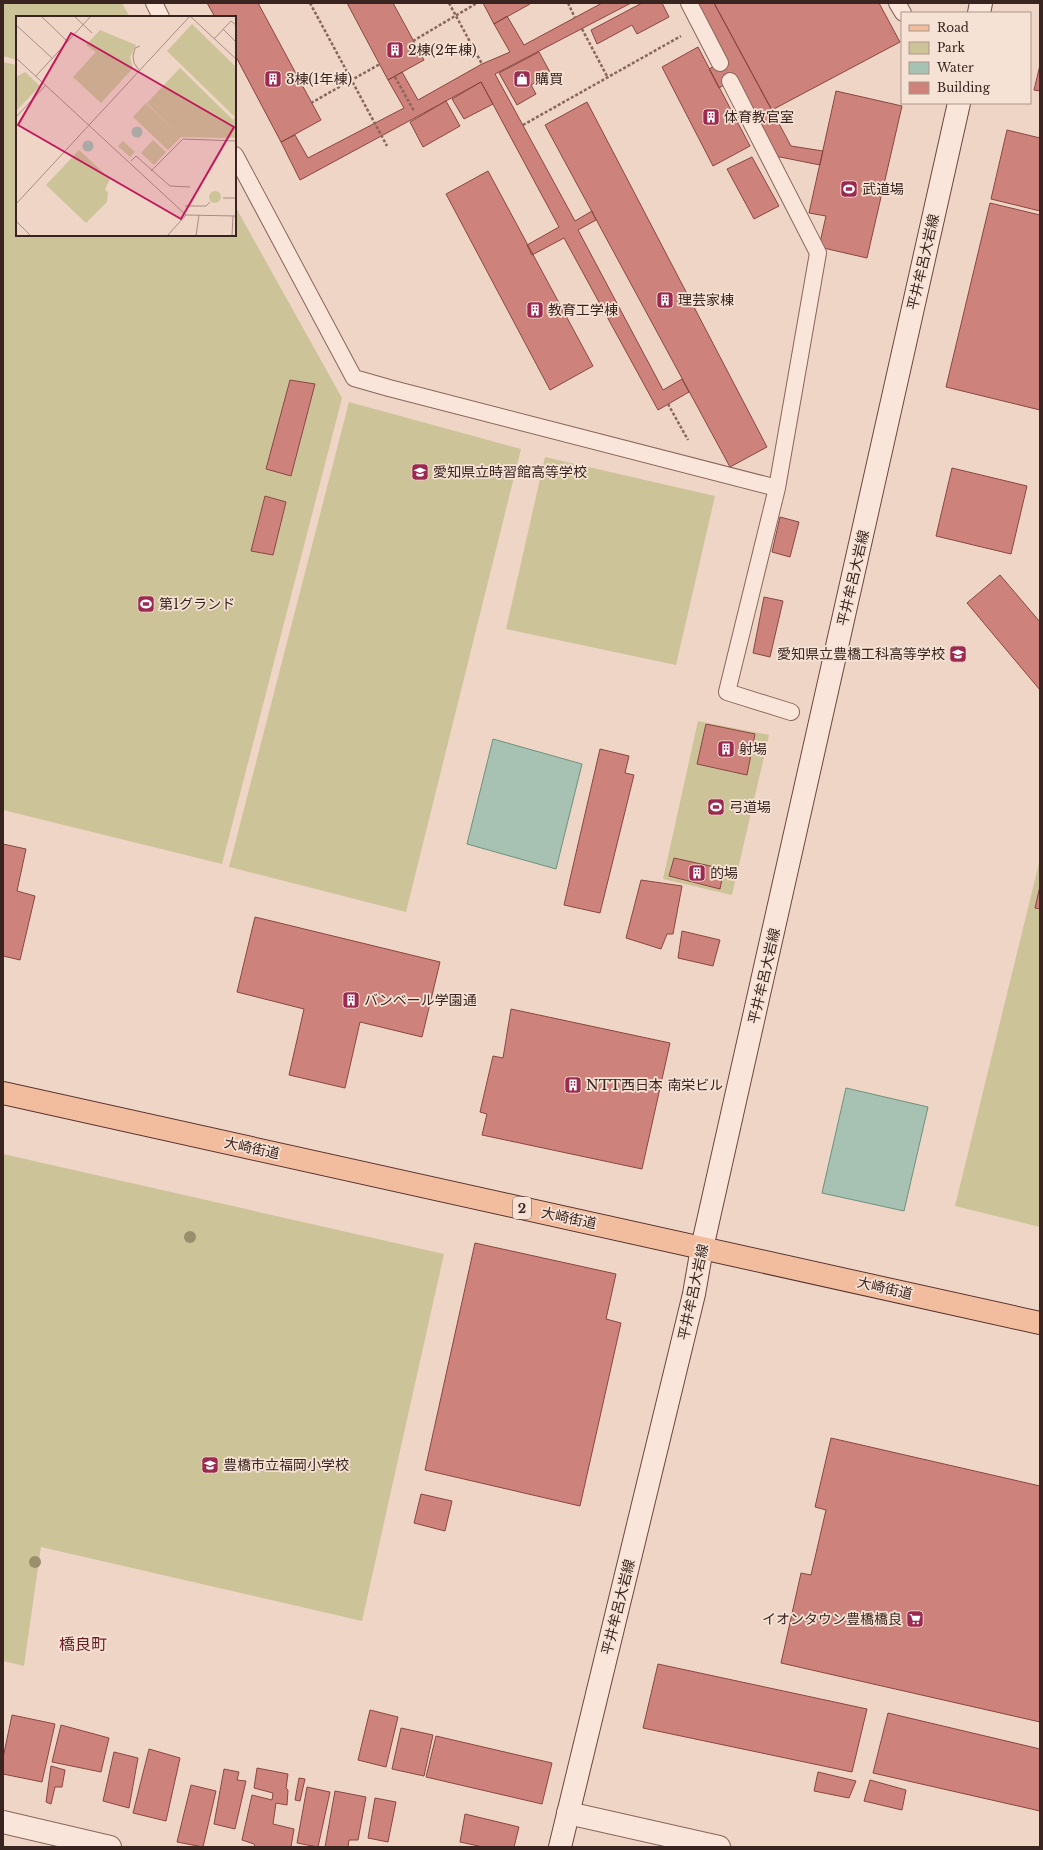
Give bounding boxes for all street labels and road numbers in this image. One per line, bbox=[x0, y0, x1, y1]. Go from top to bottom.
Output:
street label: 平井牟呂大岩線 bbox=[903, 212, 943, 312]
street label: 平井牟呂大岩線 bbox=[833, 528, 873, 628]
street label: 平井牟呂大岩線 bbox=[744, 926, 784, 1026]
street label: 大崎街道 bbox=[223, 1133, 281, 1163]
road number: 2 bbox=[513, 1197, 531, 1219]
street label: 大崎街道 bbox=[540, 1203, 598, 1233]
street label: 平井牟呂大岩線 bbox=[674, 1242, 712, 1342]
street label: 大崎街道 bbox=[856, 1273, 914, 1303]
street label: 平井牟呂大岩線 bbox=[597, 1557, 639, 1657]

